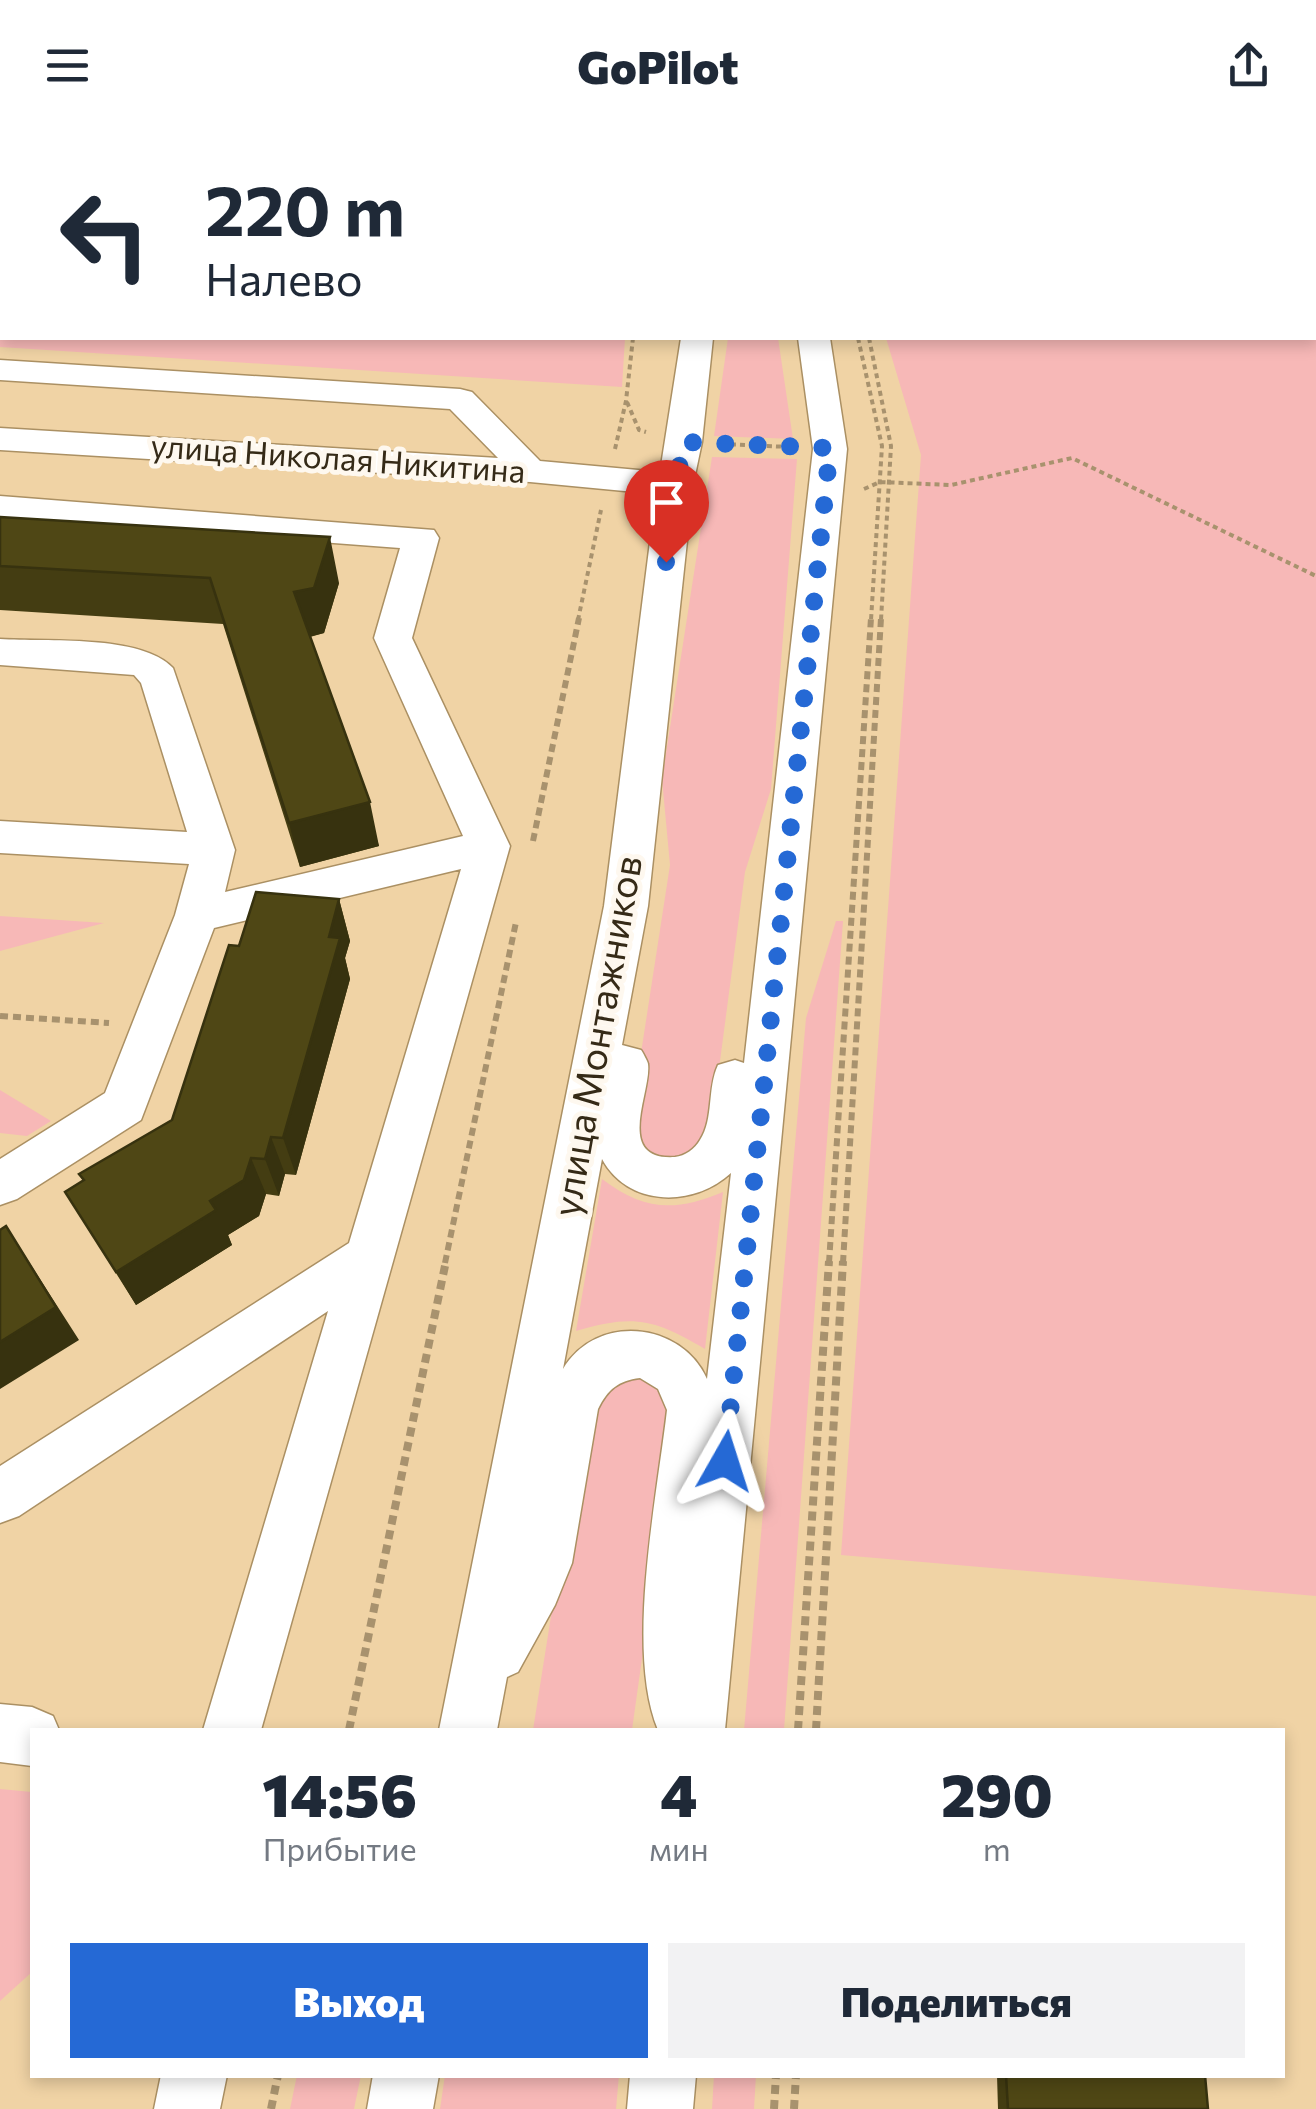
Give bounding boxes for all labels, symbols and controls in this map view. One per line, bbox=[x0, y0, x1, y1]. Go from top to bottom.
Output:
icon: menu bbox=[40, 38, 95, 93]
text: GoPilot bbox=[577, 38, 739, 93]
icon: share bbox=[1221, 38, 1276, 93]
text: 220 m bbox=[205, 165, 405, 250]
icon: left bbox=[40, 170, 170, 300]
text: Налево bbox=[205, 250, 363, 305]
street label: улица Николая Никитина bbox=[150, 424, 527, 490]
pin bbox=[624, 460, 709, 563]
icon: arrive bbox=[639, 475, 694, 530]
street label: улица Монтажников bbox=[541, 852, 650, 1220]
position arrow bbox=[673, 1409, 777, 1513]
text: 14:56 bbox=[262, 1756, 417, 1829]
text: 4 bbox=[660, 1756, 698, 1829]
text: 290 bbox=[941, 1756, 1053, 1829]
text: Прибытие bbox=[263, 1828, 417, 1868]
text: мин bbox=[649, 1828, 709, 1868]
text: m bbox=[983, 1828, 1011, 1868]
button: Выход bbox=[70, 1943, 648, 2058]
button: Поделиться bbox=[668, 1943, 1245, 2058]

